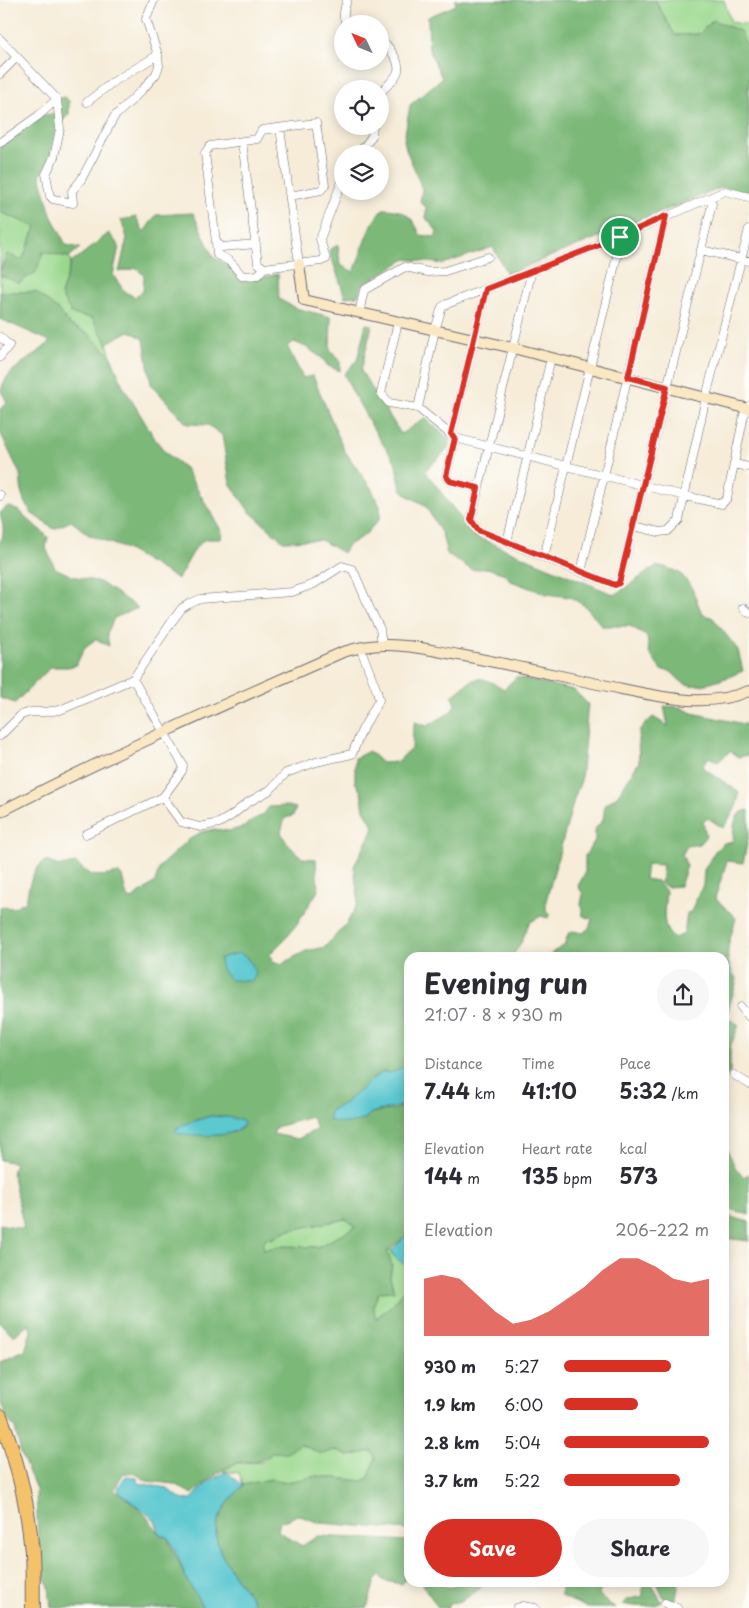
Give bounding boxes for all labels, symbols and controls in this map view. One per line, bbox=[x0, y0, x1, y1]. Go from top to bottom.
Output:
north arrow bbox=[334, 15, 389, 70]
map controls bbox=[334, 15, 389, 200]
button: locate bbox=[334, 80, 389, 135]
button: layers bbox=[334, 145, 389, 200]
pin bbox=[599, 216, 641, 258]
icon: arrive bbox=[606, 223, 634, 251]
text: Evening run bbox=[424, 961, 588, 1004]
button: share bbox=[657, 969, 709, 1021]
text: 21:07 · 8 × 930 m bbox=[424, 1002, 563, 1026]
text: Distance bbox=[424, 1053, 483, 1074]
text: Time bbox=[522, 1053, 555, 1074]
text: Pace bbox=[619, 1053, 651, 1074]
text: 7.44 bbox=[424, 1074, 470, 1106]
text: 41:10 bbox=[522, 1074, 577, 1106]
text: 5:32 bbox=[619, 1074, 667, 1106]
text: km bbox=[470, 1083, 495, 1104]
text: /km bbox=[667, 1083, 698, 1104]
text: Elevation bbox=[424, 1138, 484, 1159]
text: Heart rate bbox=[522, 1138, 592, 1159]
text: kcal bbox=[619, 1138, 647, 1159]
text: 144 bbox=[424, 1159, 463, 1191]
text: 135 bbox=[522, 1159, 559, 1191]
text: 573 bbox=[619, 1159, 658, 1191]
text: m bbox=[463, 1168, 480, 1189]
text: bpm bbox=[559, 1168, 592, 1189]
text: Elevation bbox=[424, 1217, 493, 1241]
text: 206–222 m bbox=[615, 1217, 709, 1241]
text: 930 m bbox=[424, 1354, 476, 1378]
text: 5:27 bbox=[504, 1354, 539, 1378]
text: 1.9 km bbox=[424, 1392, 476, 1416]
text: 6:00 bbox=[504, 1392, 543, 1416]
text: 2.8 km bbox=[424, 1430, 479, 1454]
text: 5:04 bbox=[504, 1430, 541, 1454]
text: 3.7 km bbox=[424, 1468, 478, 1492]
text: 5:22 bbox=[504, 1468, 540, 1492]
button: Save bbox=[424, 1519, 562, 1577]
button: Share bbox=[572, 1519, 709, 1577]

